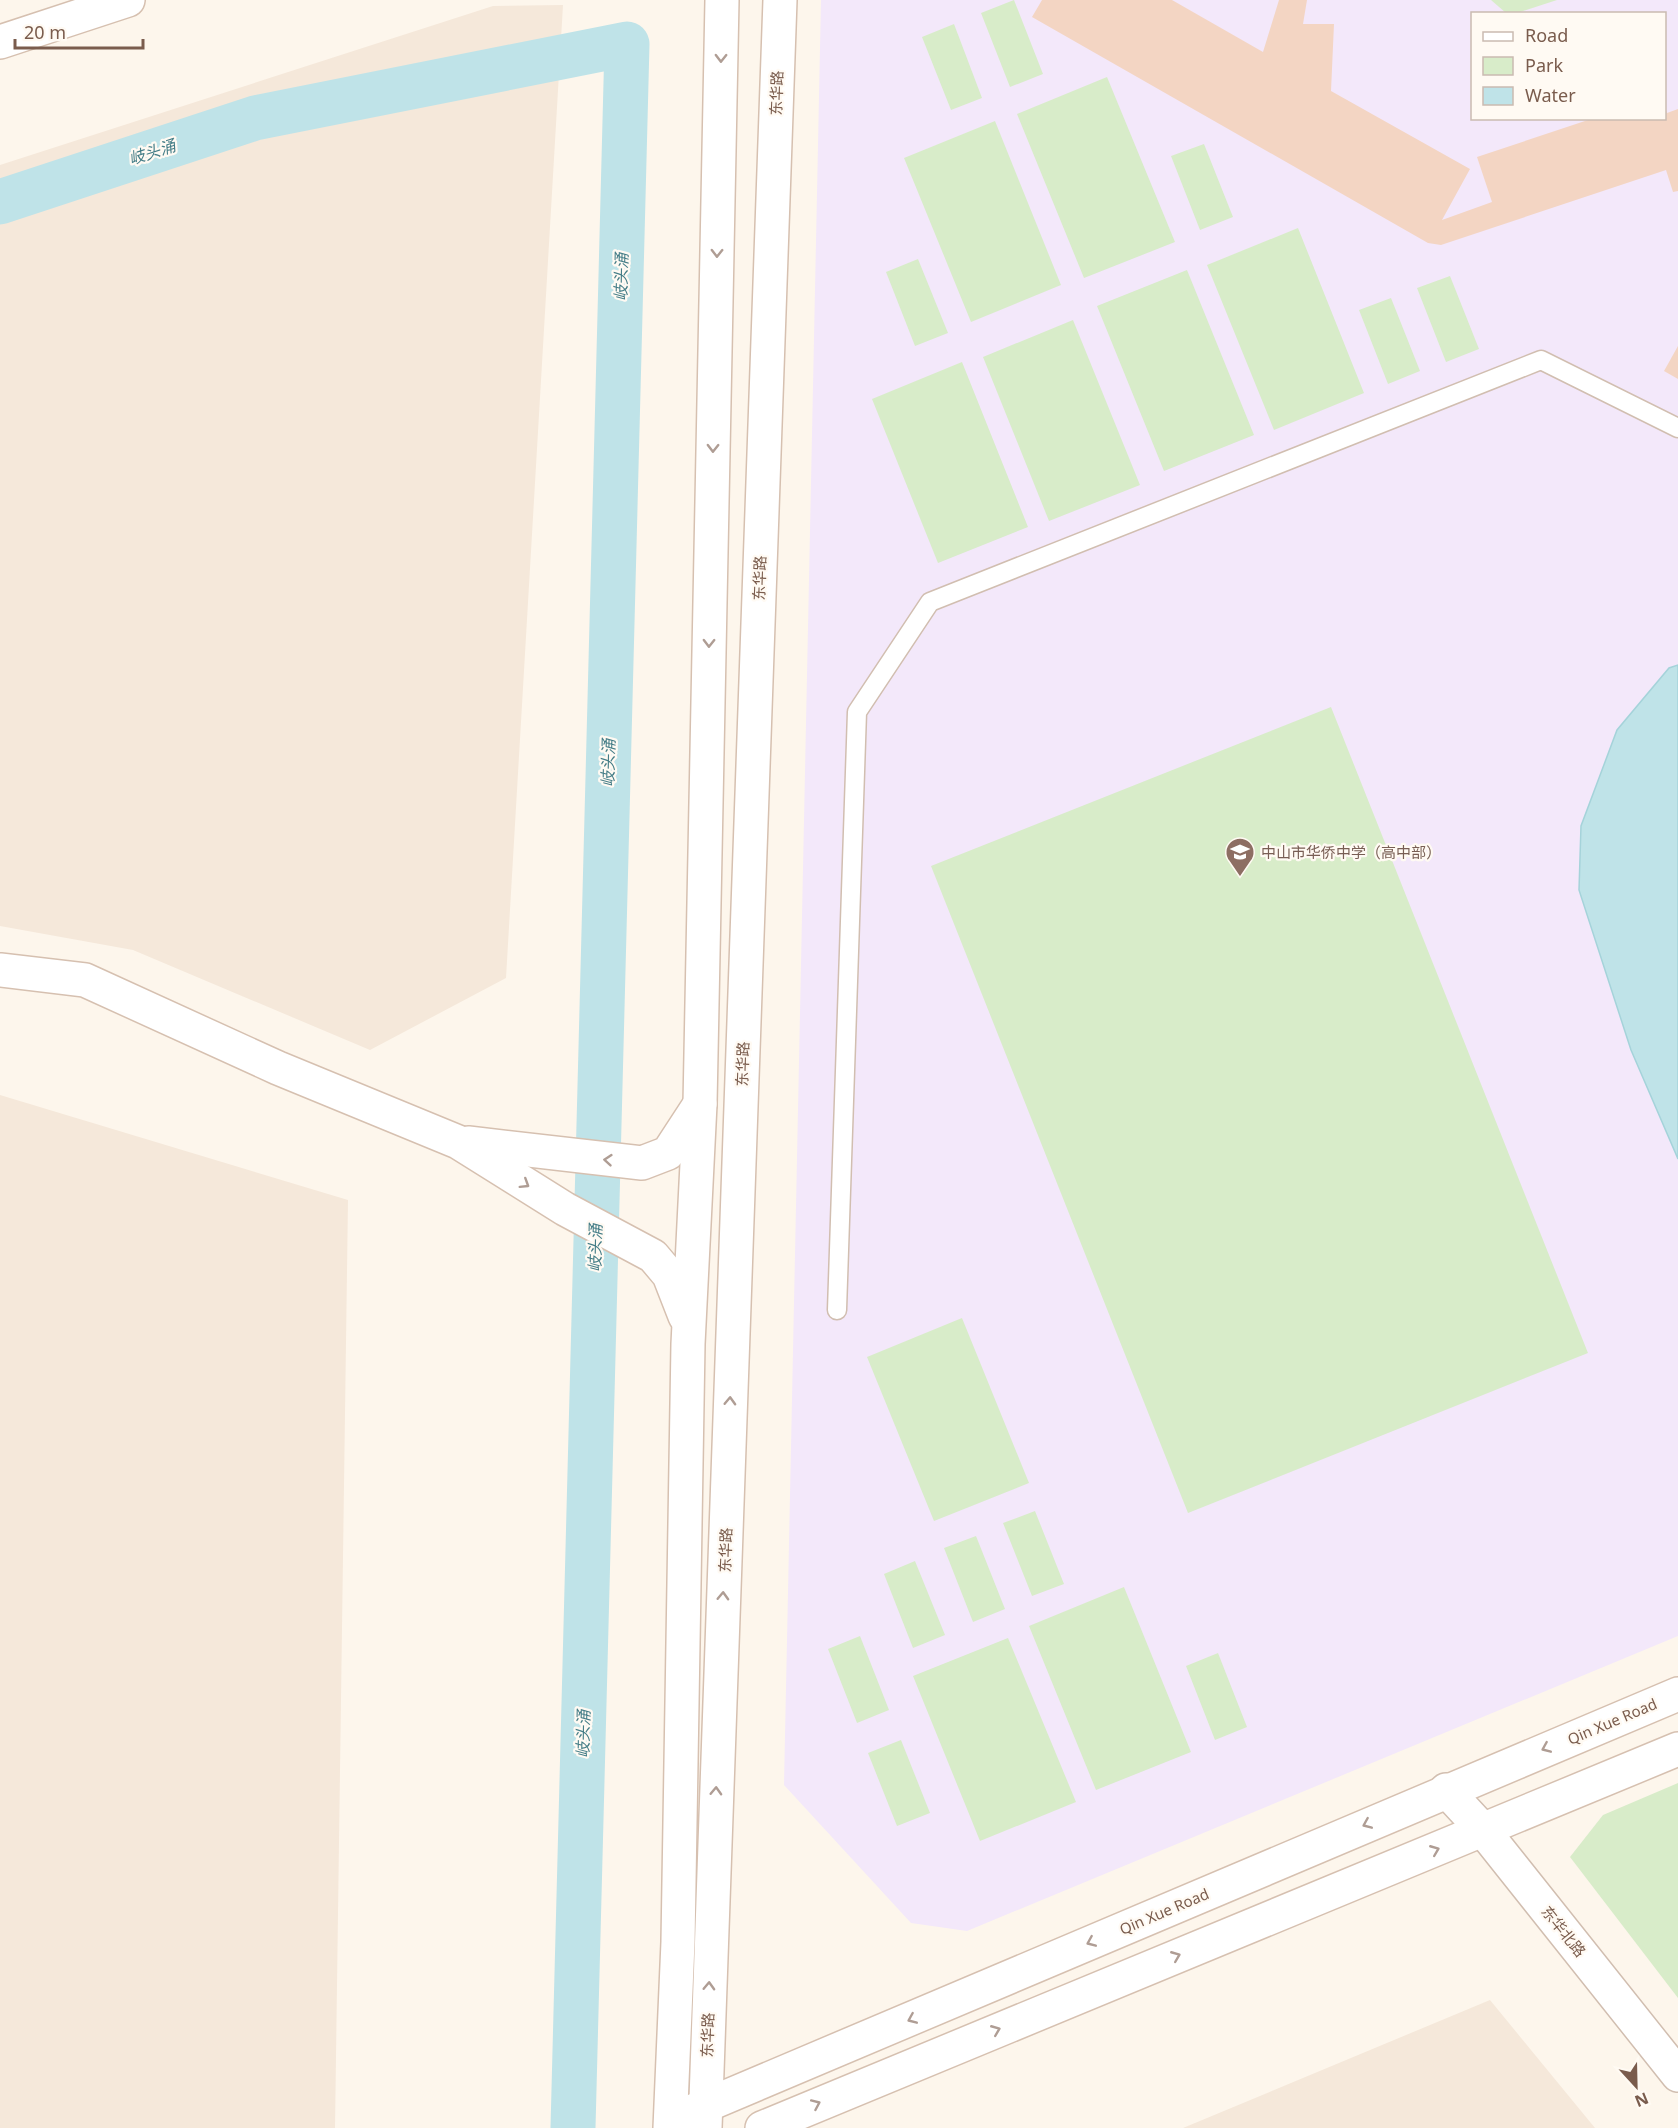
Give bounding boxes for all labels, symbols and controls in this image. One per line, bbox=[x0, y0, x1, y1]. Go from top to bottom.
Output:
scale bar bbox=[15, 12, 142, 50]
legend bbox=[1471, 12, 1666, 120]
text: 20 m bbox=[24, 20, 66, 44]
text: Road bbox=[1525, 23, 1568, 47]
text: Park bbox=[1525, 53, 1563, 77]
one-way arrow bbox=[715, 54, 727, 63]
street label: 东华路 bbox=[765, 70, 787, 116]
text: Water bbox=[1525, 83, 1576, 107]
water label: 岐头涌 bbox=[126, 134, 180, 170]
one-way arrow bbox=[711, 249, 723, 258]
water label: 岐头涌 bbox=[610, 251, 632, 301]
one-way arrow bbox=[707, 444, 719, 453]
street label: 东华路 bbox=[748, 555, 770, 601]
one-way arrow bbox=[703, 639, 715, 648]
water label: 岐头涌 bbox=[597, 737, 619, 787]
school or university icon: 中山市华侨中学（高中部） bbox=[1224, 836, 1256, 878]
place label: 中山市华侨中学（高中部） bbox=[1261, 842, 1441, 862]
street label: 东华路 bbox=[731, 1041, 753, 1087]
one-way arrow bbox=[603, 1154, 612, 1167]
one-way arrow bbox=[518, 1177, 529, 1188]
water label: 岐头涌 bbox=[584, 1222, 606, 1272]
one-way arrow bbox=[724, 1396, 736, 1405]
street label: 东华路 bbox=[714, 1527, 736, 1573]
one-way arrow bbox=[717, 1591, 729, 1600]
street label: Qin Xue Road bbox=[1564, 1693, 1660, 1749]
water label: 岐头涌 bbox=[572, 1708, 594, 1758]
one-way arrow bbox=[1542, 1741, 1553, 1753]
one-way arrow bbox=[710, 1786, 722, 1795]
one-way arrow bbox=[1362, 1817, 1373, 1829]
one-way arrow bbox=[1428, 1845, 1439, 1857]
street label: Qin Xue Road bbox=[1116, 1883, 1212, 1939]
street label: 东华北路 bbox=[1537, 1901, 1591, 1961]
one-way arrow bbox=[1086, 1935, 1097, 1947]
one-way arrow bbox=[1170, 1951, 1181, 1963]
one-way arrow bbox=[703, 1981, 716, 1990]
one-way arrow bbox=[907, 2011, 918, 2023]
street label: 东华路 bbox=[696, 2012, 718, 2058]
one-way arrow bbox=[990, 2025, 1001, 2037]
north arrow bbox=[1606, 2056, 1666, 2116]
text: N bbox=[1631, 2087, 1652, 2113]
one-way arrow bbox=[809, 2099, 820, 2111]

